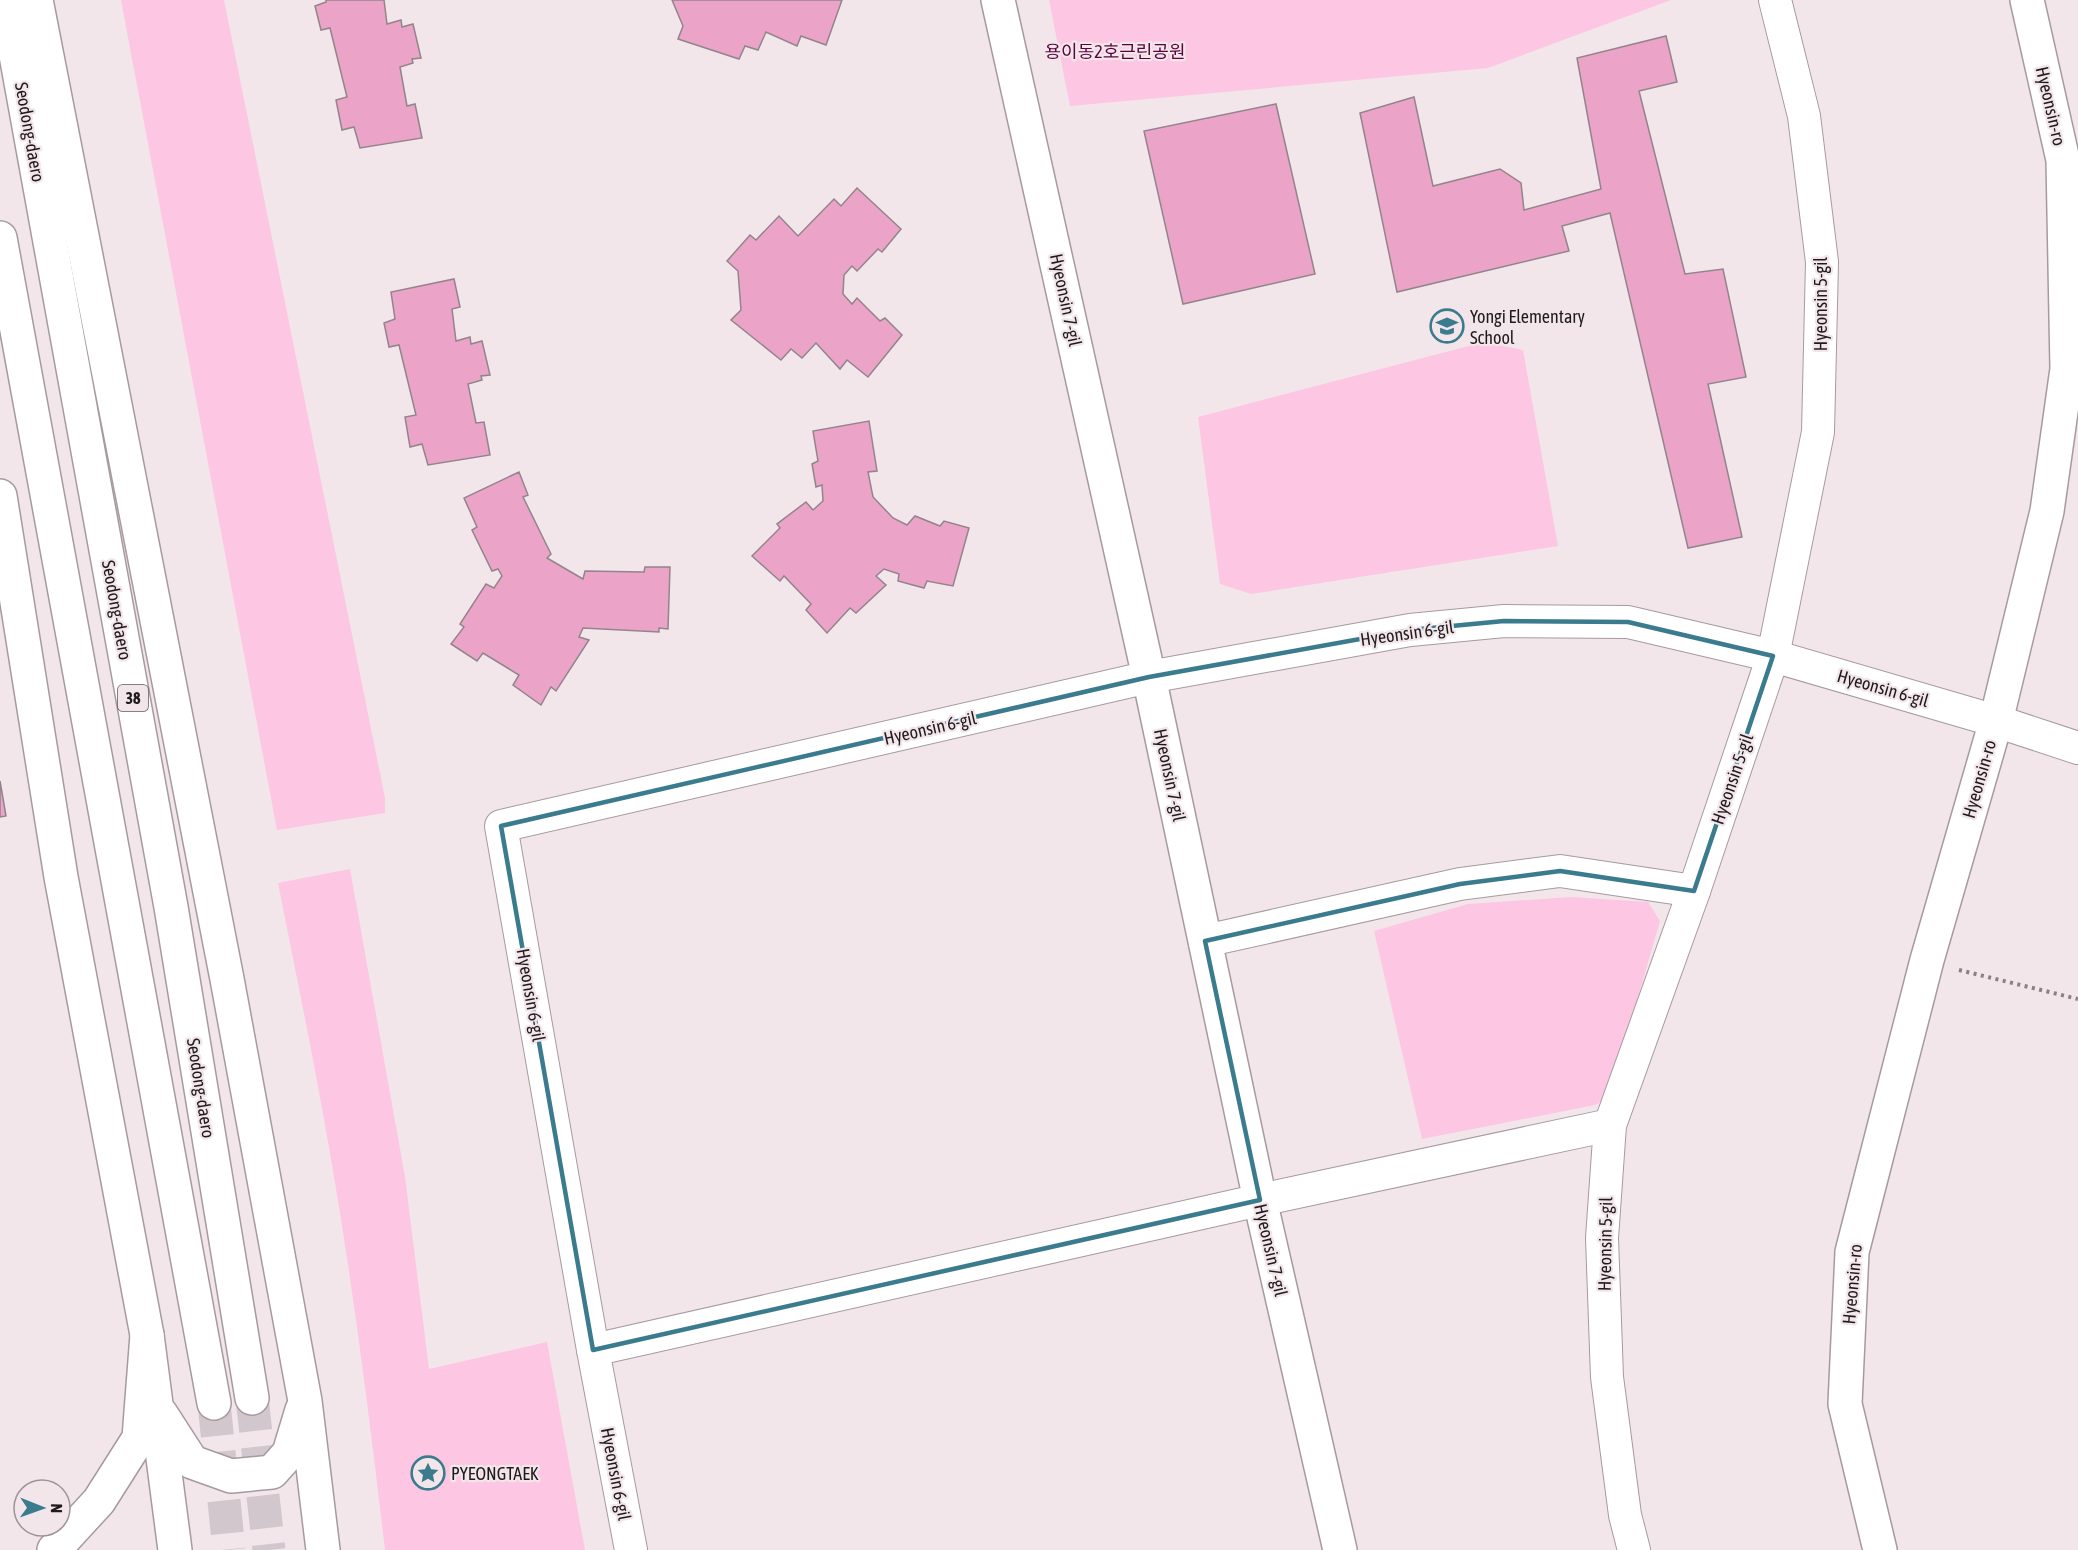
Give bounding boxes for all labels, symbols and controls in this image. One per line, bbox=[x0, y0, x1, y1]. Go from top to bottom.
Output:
park label: 용이동2호근린공원 bbox=[1045, 41, 1185, 62]
street label: Hyeonsin-ro bbox=[2032, 64, 2070, 148]
street label: Seodong-daero bbox=[11, 80, 49, 184]
street label: Hyeonsin 7-gil bbox=[1046, 252, 1086, 349]
street label: Hyeonsin 5-gil bbox=[1810, 257, 1831, 351]
place label: Yongi Elementary School bbox=[1470, 306, 1585, 348]
school or university icon: Yongi Elementary School bbox=[1429, 308, 1465, 344]
street label: Seodong-daero bbox=[98, 558, 136, 662]
street label: Hyeonsin 6-gil bbox=[1359, 616, 1455, 650]
street label: Hyeonsin 6-gil bbox=[1835, 665, 1931, 711]
road number: 38 bbox=[118, 685, 148, 711]
street label: Hyeonsin 6-gil bbox=[882, 707, 979, 749]
street label: Hyeonsin 7-gil bbox=[1150, 727, 1190, 824]
street label: Hyeonsin 5-gil bbox=[1707, 731, 1757, 827]
street label: Hyeonsin-ro bbox=[1958, 737, 2000, 821]
street label: Hyeonsin 6-gil bbox=[512, 947, 550, 1043]
street label: Seodong-daero bbox=[183, 1037, 219, 1139]
street label: Hyeonsin 5-gil bbox=[1594, 1196, 1616, 1291]
street label: Hyeonsin 7-gil bbox=[1250, 1202, 1292, 1299]
street label: Hyeonsin-ro bbox=[1838, 1243, 1866, 1325]
street label: Hyeonsin 6-gil bbox=[597, 1426, 635, 1522]
place icon: PYEONGTAEK bbox=[410, 1455, 446, 1491]
place label: PYEONGTAEK bbox=[451, 1463, 539, 1484]
north arrow bbox=[12, 1478, 72, 1538]
text: N bbox=[48, 1503, 66, 1513]

